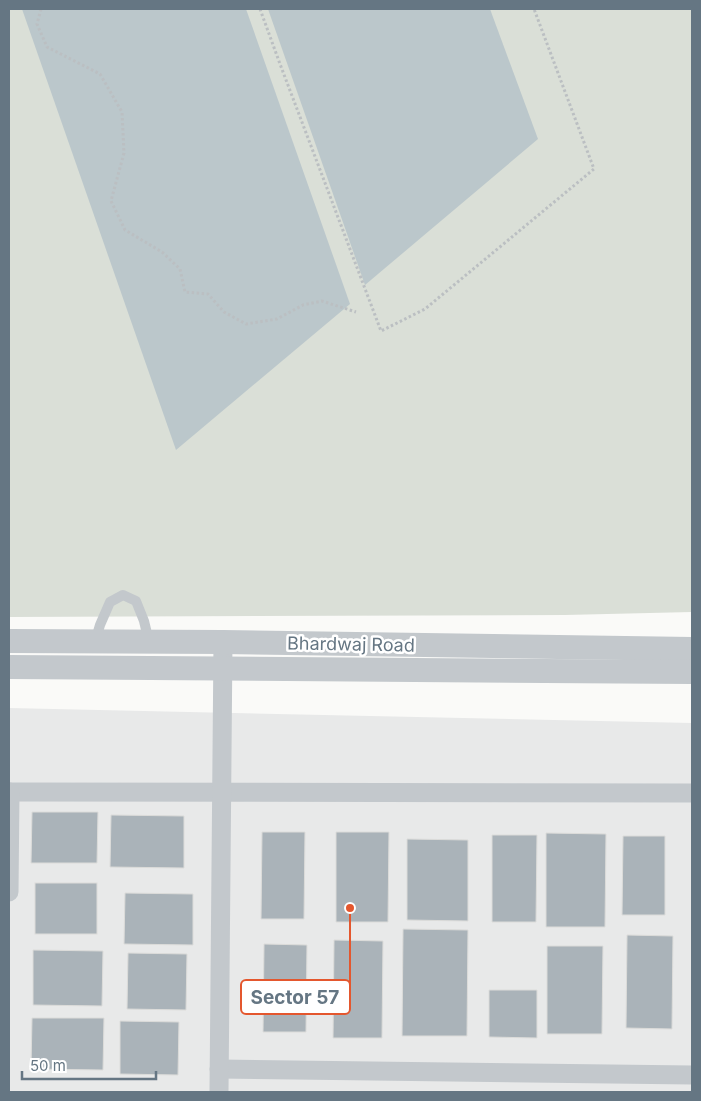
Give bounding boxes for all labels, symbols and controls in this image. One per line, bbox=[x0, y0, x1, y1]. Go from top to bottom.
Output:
street label: Bhardwaj Road bbox=[287, 632, 415, 656]
callout: Sector 57 bbox=[241, 980, 350, 1014]
text: Sector 57 bbox=[251, 986, 339, 1009]
scale bar bbox=[22, 1048, 156, 1080]
text: 50 m bbox=[30, 1056, 66, 1075]

